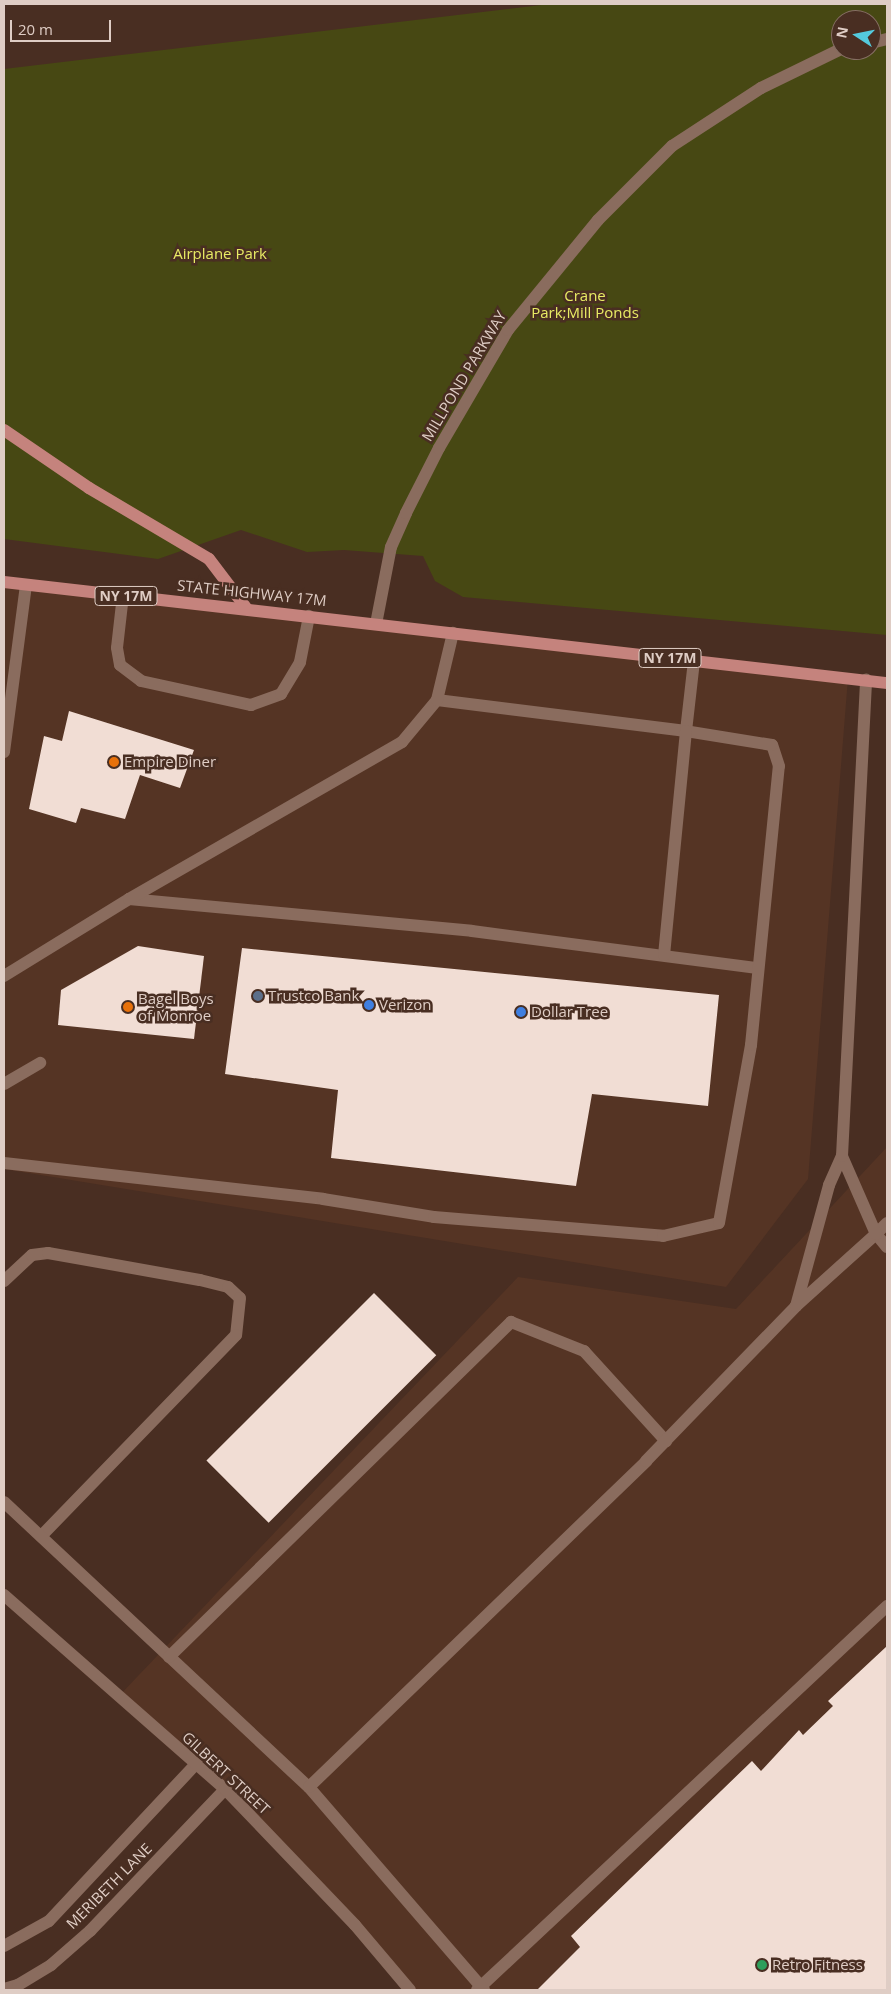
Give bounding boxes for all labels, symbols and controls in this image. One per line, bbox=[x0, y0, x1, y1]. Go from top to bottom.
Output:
scale bar bbox=[12, 10, 114, 42]
north arrow bbox=[831, 10, 881, 60]
text: 20 m bbox=[18, 19, 53, 39]
text: N bbox=[831, 25, 852, 40]
park label: Airplane Park bbox=[173, 245, 267, 263]
park label: Crane Park;Mill Ponds bbox=[531, 286, 639, 321]
street label: MILLPOND PARKWAY bbox=[418, 308, 510, 444]
street label: STATE HIGHWAY 17M bbox=[176, 576, 328, 610]
road number: NY 17M bbox=[94, 584, 158, 608]
road number: NY 17M bbox=[638, 646, 702, 670]
place label: Empire Diner bbox=[124, 753, 216, 771]
marker: Empire Diner bbox=[108, 756, 120, 768]
place label: Trustco Bank bbox=[268, 987, 359, 1005]
place label: Bagel Boys of Monroe bbox=[138, 989, 214, 1024]
marker: Trustco Bank bbox=[252, 990, 264, 1002]
place label: Verizon bbox=[379, 996, 432, 1014]
marker: Verizon bbox=[363, 999, 375, 1011]
marker: Bagel Boys of Monroe bbox=[122, 1001, 134, 1013]
place label: Dollar Tree bbox=[531, 1003, 608, 1021]
marker: Dollar Tree bbox=[515, 1006, 527, 1018]
street label: GILBERT STREET bbox=[179, 1728, 273, 1818]
street label: MERIBETH LANE bbox=[63, 1840, 155, 1932]
place label: Retro Fitness bbox=[772, 1956, 863, 1974]
marker: Retro Fitness bbox=[756, 1959, 768, 1971]

